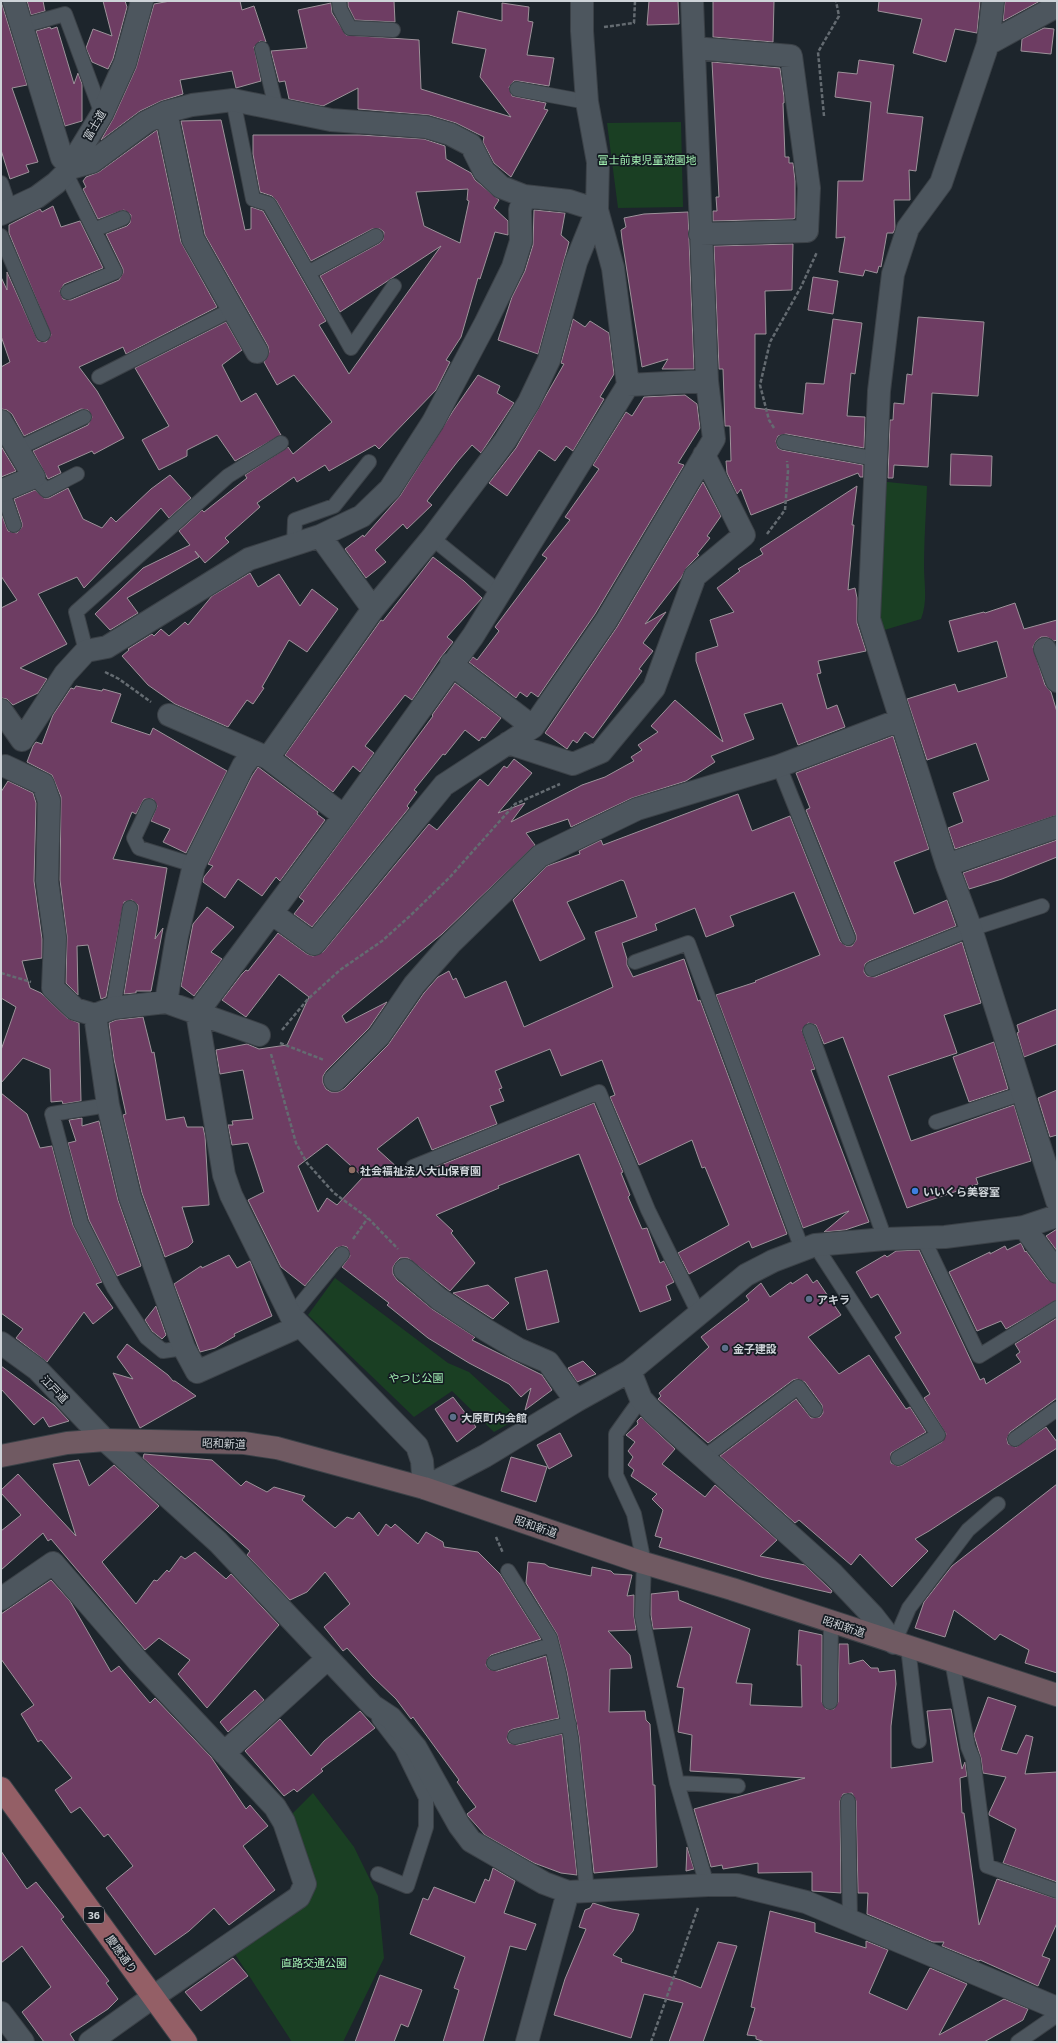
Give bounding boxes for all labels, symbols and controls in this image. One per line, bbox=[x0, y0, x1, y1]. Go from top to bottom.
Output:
street label: 富士道 bbox=[80, 107, 108, 143]
park label: 富士前東児童遊園地 bbox=[598, 153, 697, 166]
place label: 社会福祉法人大山保育園 bbox=[360, 1164, 481, 1177]
marker: 社会福祉法人大山保育園 bbox=[347, 1165, 357, 1175]
place label: いいくら美容室 bbox=[923, 1185, 1000, 1198]
marker: いいくら美容室 bbox=[910, 1186, 920, 1196]
place label: アキラ bbox=[817, 1293, 850, 1306]
marker: アキラ bbox=[804, 1294, 814, 1304]
place label: 金子建設 bbox=[733, 1342, 777, 1355]
marker: 金子建設 bbox=[720, 1343, 730, 1353]
park label: やつじ公園 bbox=[389, 1371, 444, 1384]
street label: 江戸道 bbox=[39, 1373, 71, 1405]
place label: 大原町内会館 bbox=[461, 1411, 527, 1424]
marker: 大原町内会館 bbox=[448, 1412, 458, 1422]
street label: 昭和新道 bbox=[202, 1436, 246, 1450]
street label: 昭和新道 bbox=[513, 1513, 559, 1539]
street label: 昭和新道 bbox=[821, 1613, 867, 1639]
road number: 36 bbox=[84, 1907, 104, 1923]
street label: 慶應通り bbox=[104, 1932, 140, 1976]
park label: 直路交通公園 bbox=[281, 1956, 347, 1969]

